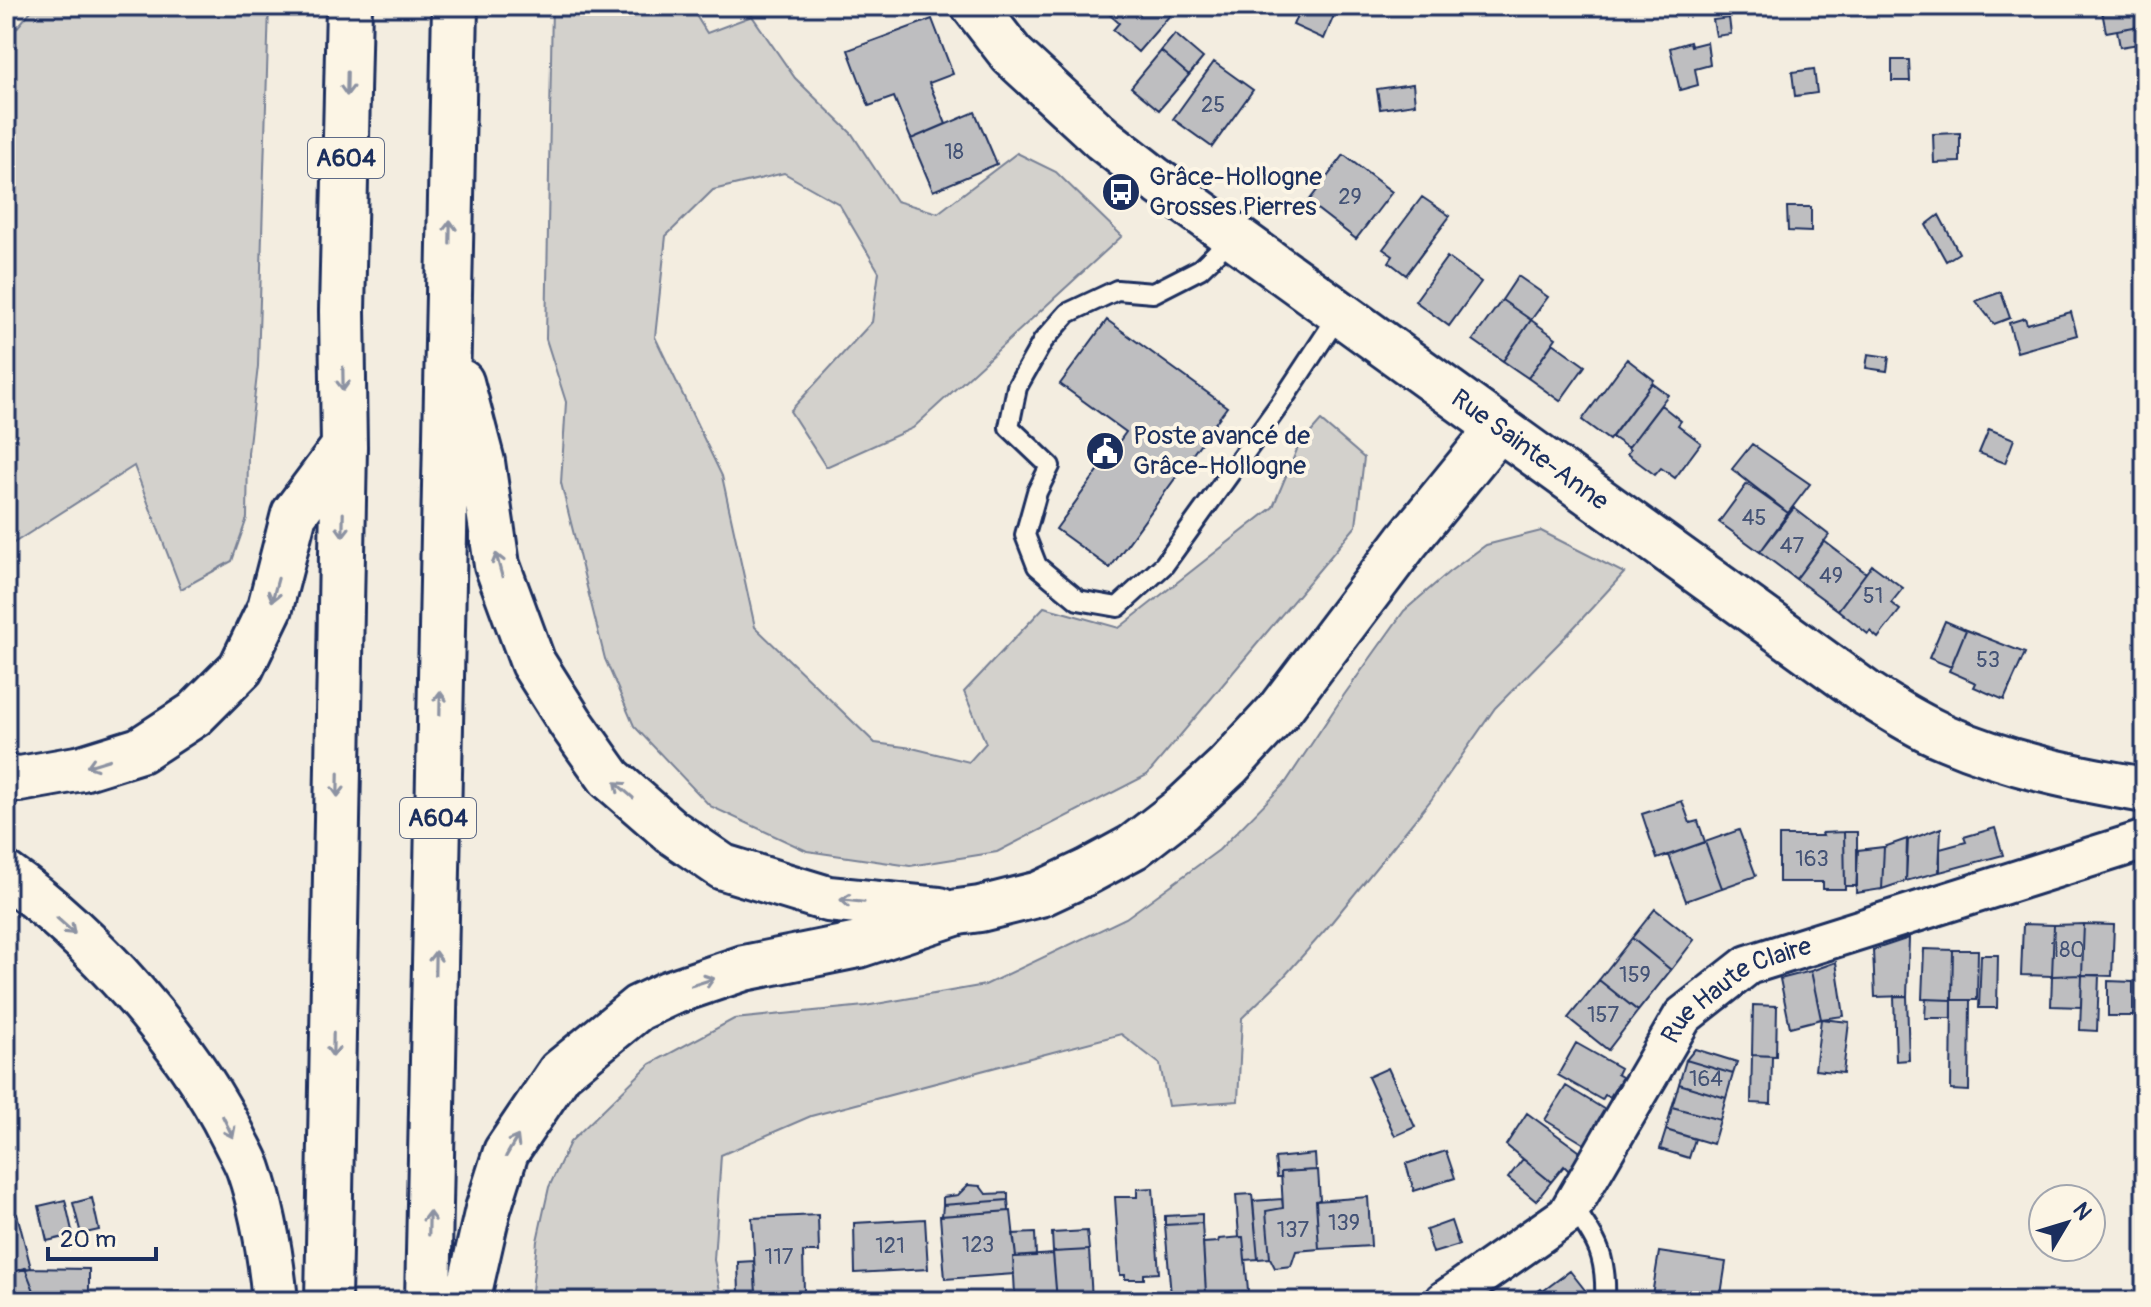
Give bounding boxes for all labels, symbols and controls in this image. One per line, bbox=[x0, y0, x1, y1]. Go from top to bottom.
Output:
one-way arrow bbox=[340, 70, 355, 97]
house number: 25 bbox=[1201, 91, 1225, 119]
road number: A604 bbox=[308, 138, 384, 178]
house number: 18 bbox=[944, 138, 964, 166]
place label: Grâce-Hollogne Grosses Pierres bbox=[1149, 161, 1322, 223]
bus stop icon: Grâce-Hollogne Grosses Pierres bbox=[1100, 171, 1142, 213]
house number: 29 bbox=[1338, 183, 1362, 211]
one-way arrow bbox=[442, 219, 458, 246]
one-way arrow bbox=[335, 365, 351, 392]
street label: Rue Sainte-Anne bbox=[1445, 383, 1615, 518]
place label: Poste avancé de Grâce-Hollogne bbox=[1133, 420, 1310, 482]
public building icon: Poste avancé de Grâce-Hollogne bbox=[1084, 430, 1126, 472]
house number: 45 bbox=[1742, 504, 1766, 532]
one-way arrow bbox=[335, 511, 350, 538]
house number: 47 bbox=[1780, 532, 1805, 560]
one-way arrow bbox=[491, 553, 506, 579]
house number: 49 bbox=[1819, 562, 1843, 590]
one-way arrow bbox=[266, 577, 281, 603]
house number: 51 bbox=[1863, 582, 1883, 610]
house number: 53 bbox=[1976, 646, 2000, 674]
one-way arrow bbox=[432, 690, 448, 717]
one-way arrow bbox=[86, 757, 111, 771]
one-way arrow bbox=[330, 771, 345, 798]
one-way arrow bbox=[614, 781, 634, 799]
road number: A604 bbox=[400, 798, 476, 838]
house number: 163 bbox=[1795, 845, 1829, 873]
one-way arrow bbox=[839, 894, 866, 909]
one-way arrow bbox=[55, 916, 75, 934]
street label: Rue Haute Claire bbox=[1655, 930, 1816, 1049]
house number: 180 bbox=[2051, 936, 2085, 964]
one-way arrow bbox=[427, 950, 442, 977]
house number: 159 bbox=[1619, 961, 1651, 989]
one-way arrow bbox=[691, 973, 716, 988]
house number: 157 bbox=[1587, 1001, 1619, 1029]
one-way arrow bbox=[325, 1031, 341, 1058]
house number: 164 bbox=[1689, 1065, 1723, 1093]
one-way arrow bbox=[221, 1114, 236, 1138]
one-way arrow bbox=[504, 1135, 520, 1158]
north arrow bbox=[2027, 1183, 2107, 1263]
text: N bbox=[2066, 1197, 2098, 1226]
house number: 139 bbox=[1328, 1209, 1360, 1237]
one-way arrow bbox=[422, 1210, 437, 1237]
scale bar bbox=[48, 1211, 156, 1261]
house number: 137 bbox=[1277, 1216, 1310, 1244]
text: 20 m bbox=[60, 1225, 116, 1254]
house number: 123 bbox=[962, 1231, 994, 1259]
house number: 121 bbox=[875, 1232, 905, 1260]
house number: 117 bbox=[765, 1243, 794, 1271]

